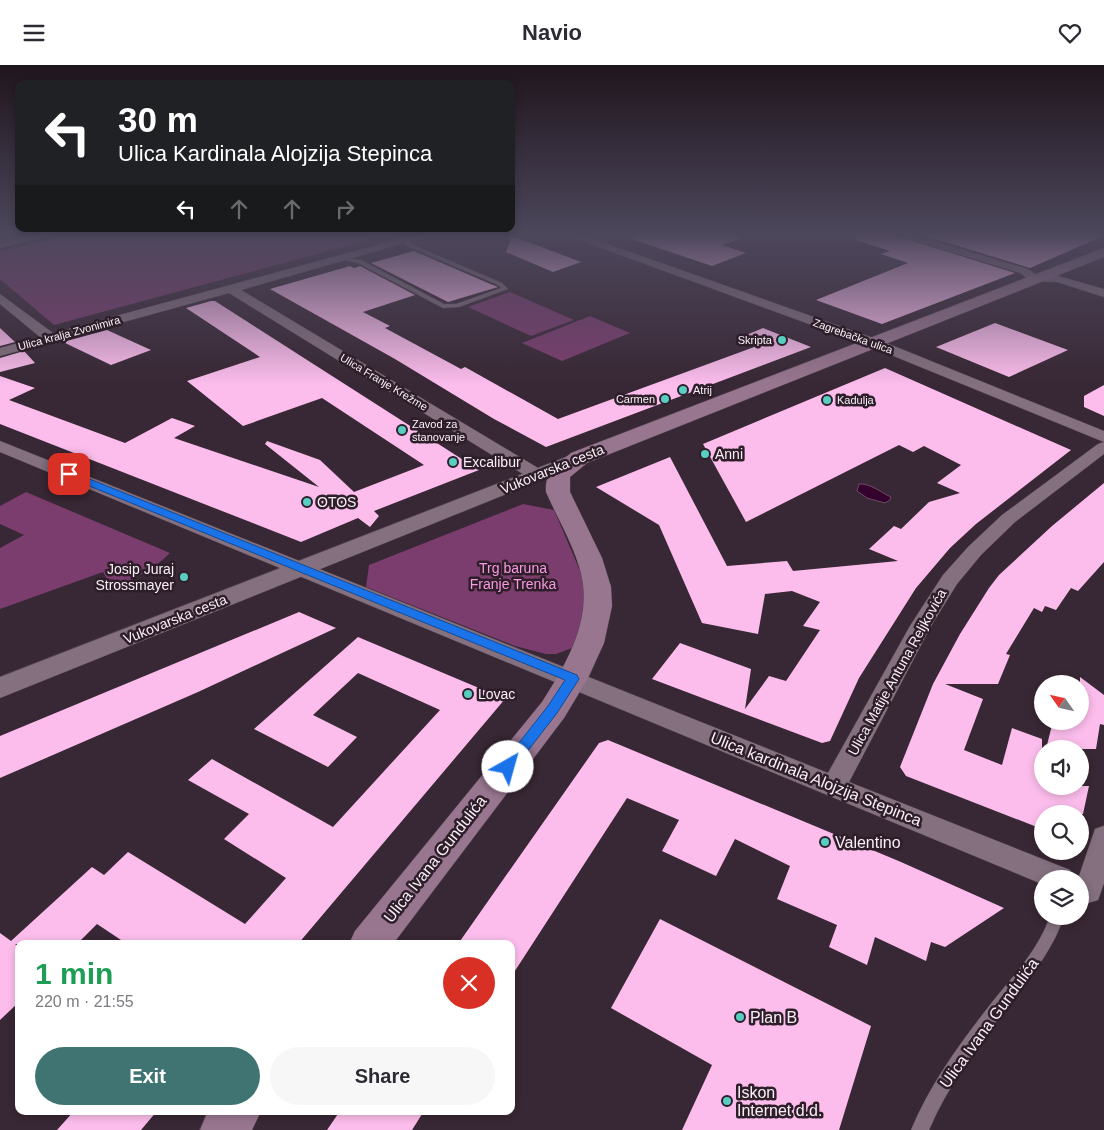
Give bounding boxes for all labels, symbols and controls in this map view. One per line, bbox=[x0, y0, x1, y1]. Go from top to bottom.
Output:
icon: menu bbox=[20, 19, 48, 47]
icon: heart bbox=[1056, 19, 1084, 47]
text: Navio bbox=[522, 20, 582, 45]
icon: left bbox=[35, 100, 100, 165]
text: 30 m bbox=[118, 100, 198, 139]
text: Ulica Kardinala Alojzija Stepinca bbox=[118, 141, 432, 166]
icon: left bbox=[172, 195, 200, 223]
icon: ahead bbox=[225, 195, 253, 223]
icon: ahead bbox=[278, 195, 306, 223]
icon: right bbox=[331, 195, 359, 223]
street label: Ulica kralja Zvonimira bbox=[17, 313, 122, 352]
street label: Zagrebačka ulica bbox=[812, 316, 895, 356]
place label: Skripta bbox=[738, 334, 773, 346]
marker: Skripta bbox=[776, 334, 788, 346]
street label: Ulica Franje Krežme bbox=[338, 351, 430, 413]
marker: Atrij bbox=[677, 384, 689, 396]
place label: Atrij bbox=[693, 384, 712, 396]
place label: Carmen bbox=[616, 393, 655, 405]
marker: Carmen bbox=[659, 393, 671, 405]
marker: Kadulja bbox=[821, 394, 833, 406]
place label: Kadulja bbox=[837, 394, 875, 406]
place label: Zavod za stanovanje bbox=[412, 418, 465, 443]
marker: Zavod za stanovanje bbox=[396, 424, 408, 436]
street label: Vukovarska cesta bbox=[498, 441, 606, 497]
place label: Anni bbox=[715, 446, 743, 462]
marker: Anni bbox=[699, 448, 711, 460]
pin bbox=[48, 453, 90, 495]
place label: Excalibur bbox=[463, 454, 521, 470]
marker: Excalibur bbox=[447, 456, 459, 468]
icon: arrive bbox=[55, 460, 83, 488]
place label: OTOS bbox=[317, 494, 356, 510]
marker: OTOS bbox=[301, 496, 313, 508]
park label: Trg baruna Franje Trenka bbox=[470, 560, 556, 592]
place label: Josip Juraj Strossmayer bbox=[95, 561, 174, 593]
marker: Josip Juraj Strossmayer bbox=[178, 571, 190, 583]
street label: Ulica Matije Antuna Reljkovića bbox=[845, 586, 950, 758]
street label: Vukovarska cesta bbox=[121, 591, 229, 647]
north arrow bbox=[1034, 675, 1089, 730]
map controls bbox=[1034, 675, 1089, 925]
place label: Lovac bbox=[478, 686, 515, 702]
marker: Lovac bbox=[462, 688, 474, 700]
street label: Ulica kardinala Alojzija Stepinca bbox=[708, 729, 924, 829]
position arrow bbox=[481, 740, 533, 792]
button: sound bbox=[1034, 740, 1089, 795]
street label: Ulica Ivana Gundulića bbox=[380, 792, 490, 926]
button: search bbox=[1034, 805, 1089, 860]
place label: Valentino bbox=[835, 834, 901, 851]
marker: Valentino bbox=[819, 836, 831, 848]
button: layers bbox=[1034, 870, 1089, 925]
street label: Ulica Ivana Gundulića bbox=[936, 955, 1042, 1091]
text: 1 min bbox=[35, 957, 113, 990]
button: close bbox=[443, 957, 495, 1009]
text: 220 m · 21:55 bbox=[35, 993, 134, 1010]
place label: Plan B bbox=[750, 1009, 797, 1026]
marker: Plan B bbox=[734, 1011, 746, 1023]
button: Exit bbox=[35, 1047, 260, 1105]
button: Share bbox=[270, 1047, 495, 1105]
place label: Iskon Internet d.d. bbox=[737, 1084, 822, 1119]
marker: Iskon Internet d.d. bbox=[721, 1095, 733, 1107]

